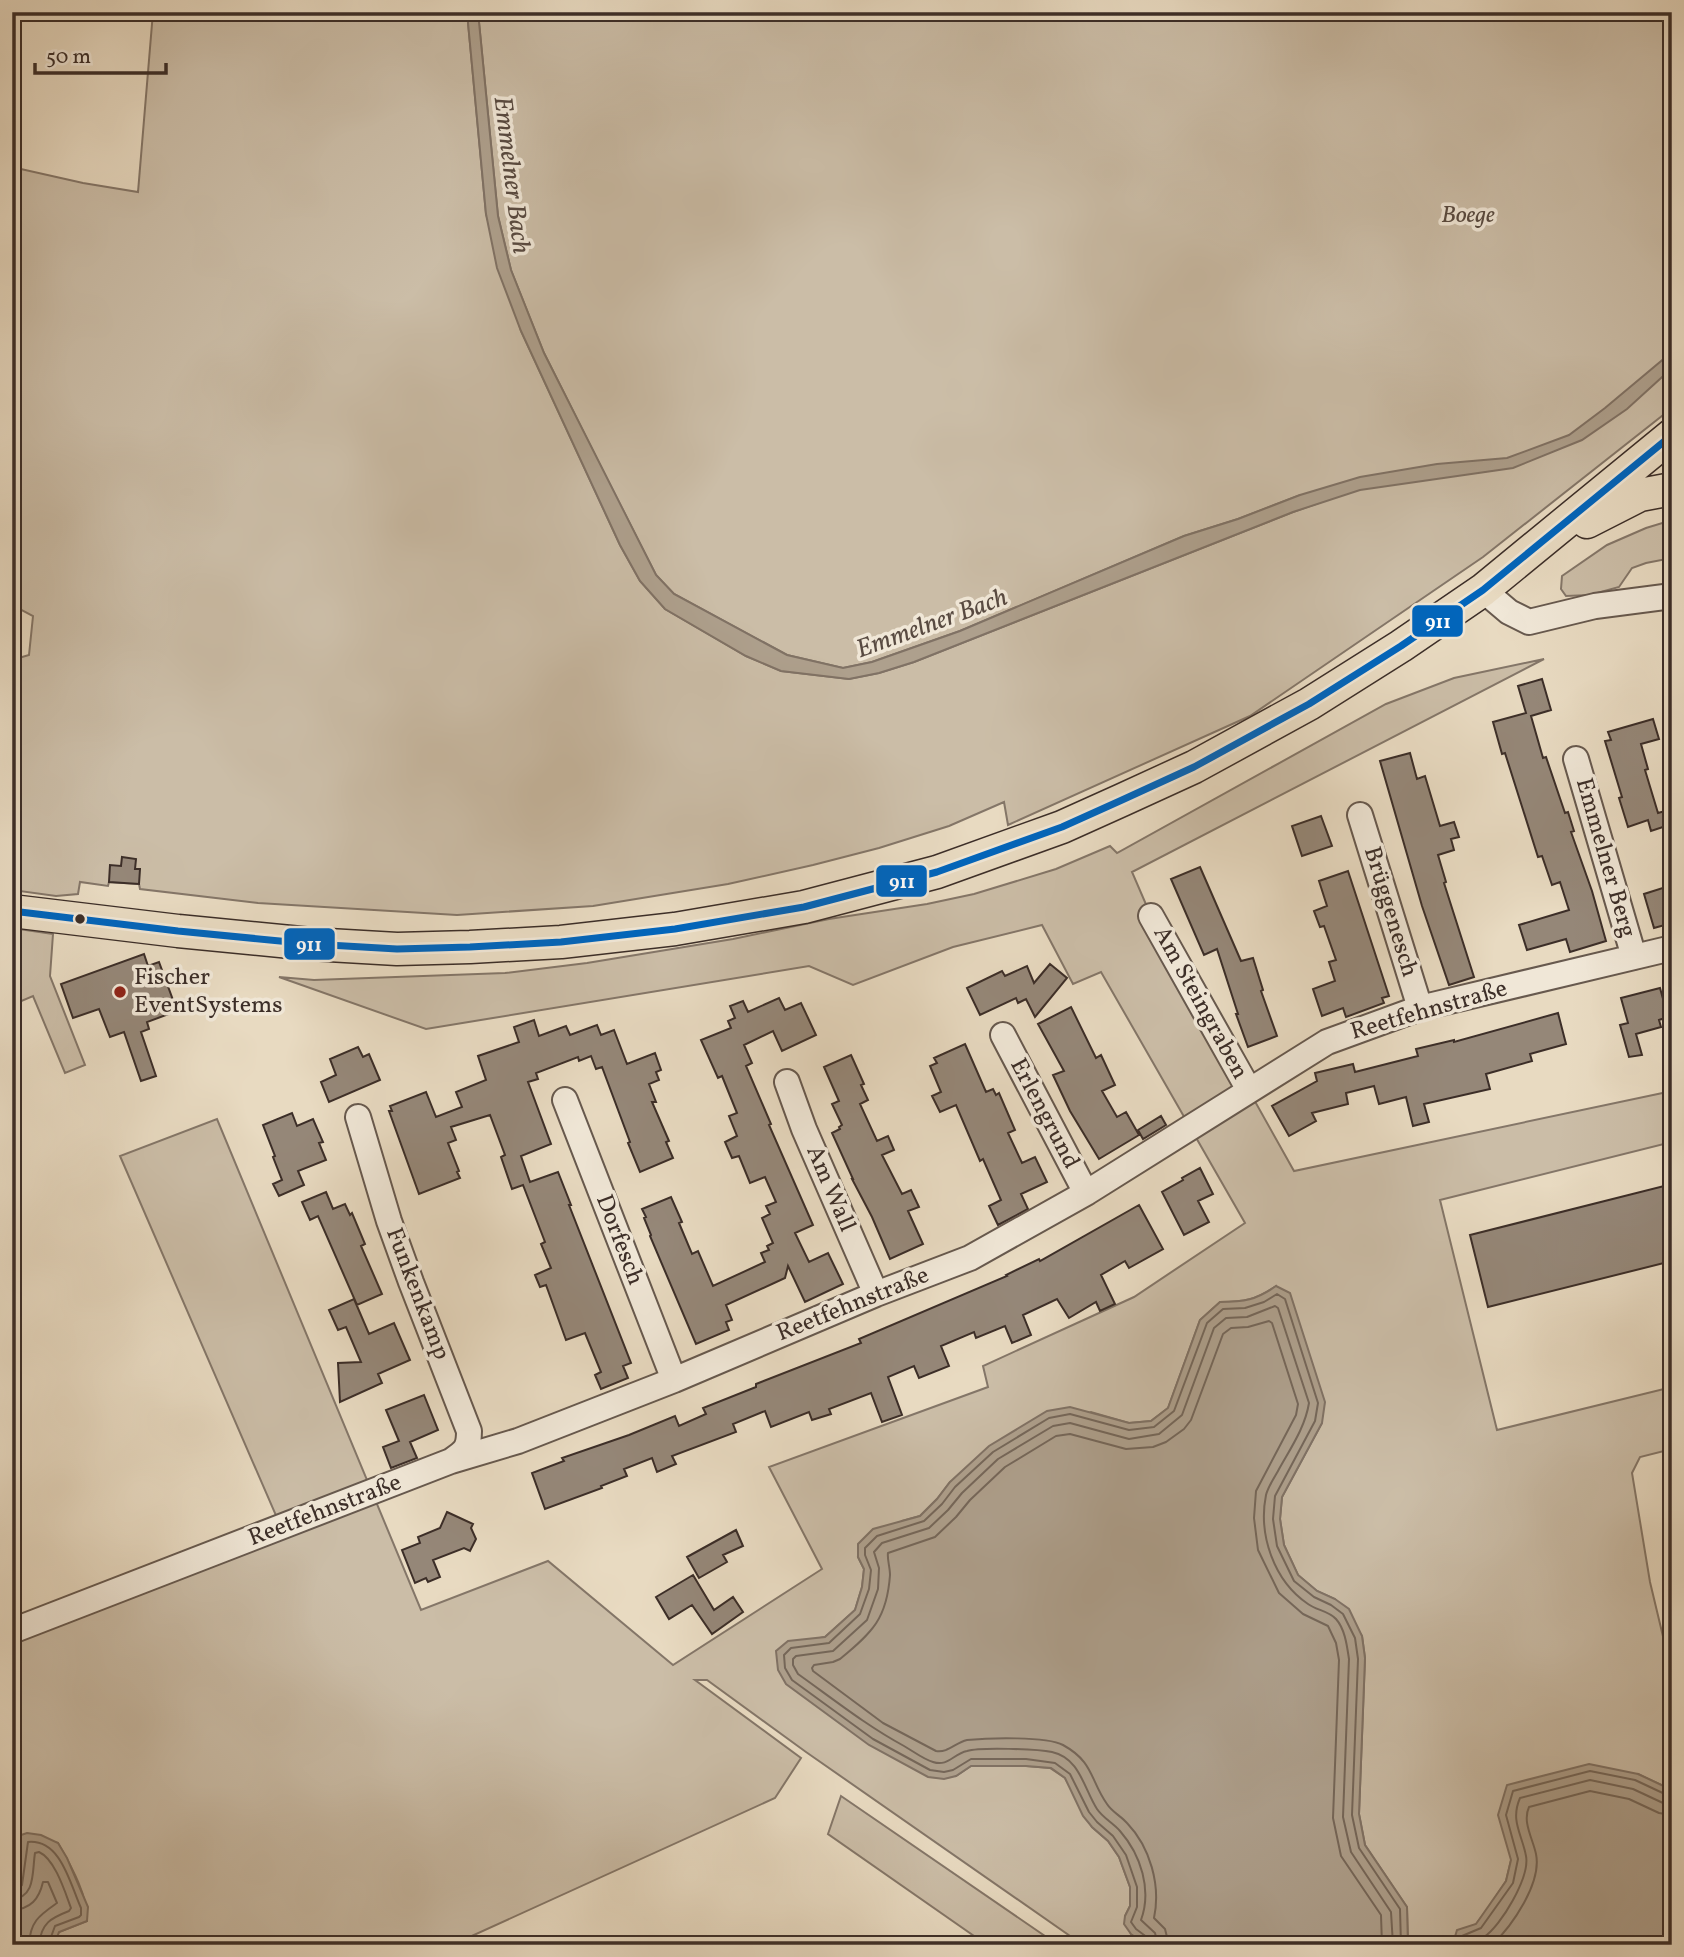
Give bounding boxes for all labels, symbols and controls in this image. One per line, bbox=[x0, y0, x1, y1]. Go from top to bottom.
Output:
scale bar bbox=[35, 32, 166, 76]
text: 50 m bbox=[46, 43, 91, 72]
water label: Emmelner Bach bbox=[483, 94, 539, 256]
park label: Boege bbox=[1441, 199, 1495, 233]
water label: Emmelner Bach bbox=[851, 580, 1013, 668]
line badge: 911 bbox=[1411, 604, 1464, 638]
text: 911 bbox=[1425, 610, 1451, 636]
street label: Emmelner Berg bbox=[1566, 774, 1644, 942]
street label: Brüggenesch bbox=[1354, 843, 1426, 981]
line badge: 911 bbox=[875, 864, 928, 898]
text: 911 bbox=[889, 870, 915, 896]
unlabelled marker bbox=[73, 912, 87, 926]
street label: Am Steingraben bbox=[1144, 920, 1256, 1086]
line badge: 911 bbox=[283, 927, 336, 961]
text: 911 bbox=[296, 933, 322, 959]
place label: Fischer EventSystems bbox=[134, 961, 283, 1023]
street label: Reetfehnstraße bbox=[1347, 972, 1511, 1050]
marker: Fischer EventSystems bbox=[112, 984, 128, 1000]
street label: Erlengrund bbox=[1001, 1053, 1087, 1175]
street label: Am Wall bbox=[797, 1141, 863, 1237]
street label: Dorfesch bbox=[586, 1190, 652, 1290]
street label: Funkenkamp bbox=[376, 1223, 458, 1365]
street label: Reetfehnstraße bbox=[772, 1259, 934, 1351]
street label: Reetfehnstraße bbox=[243, 1466, 407, 1556]

